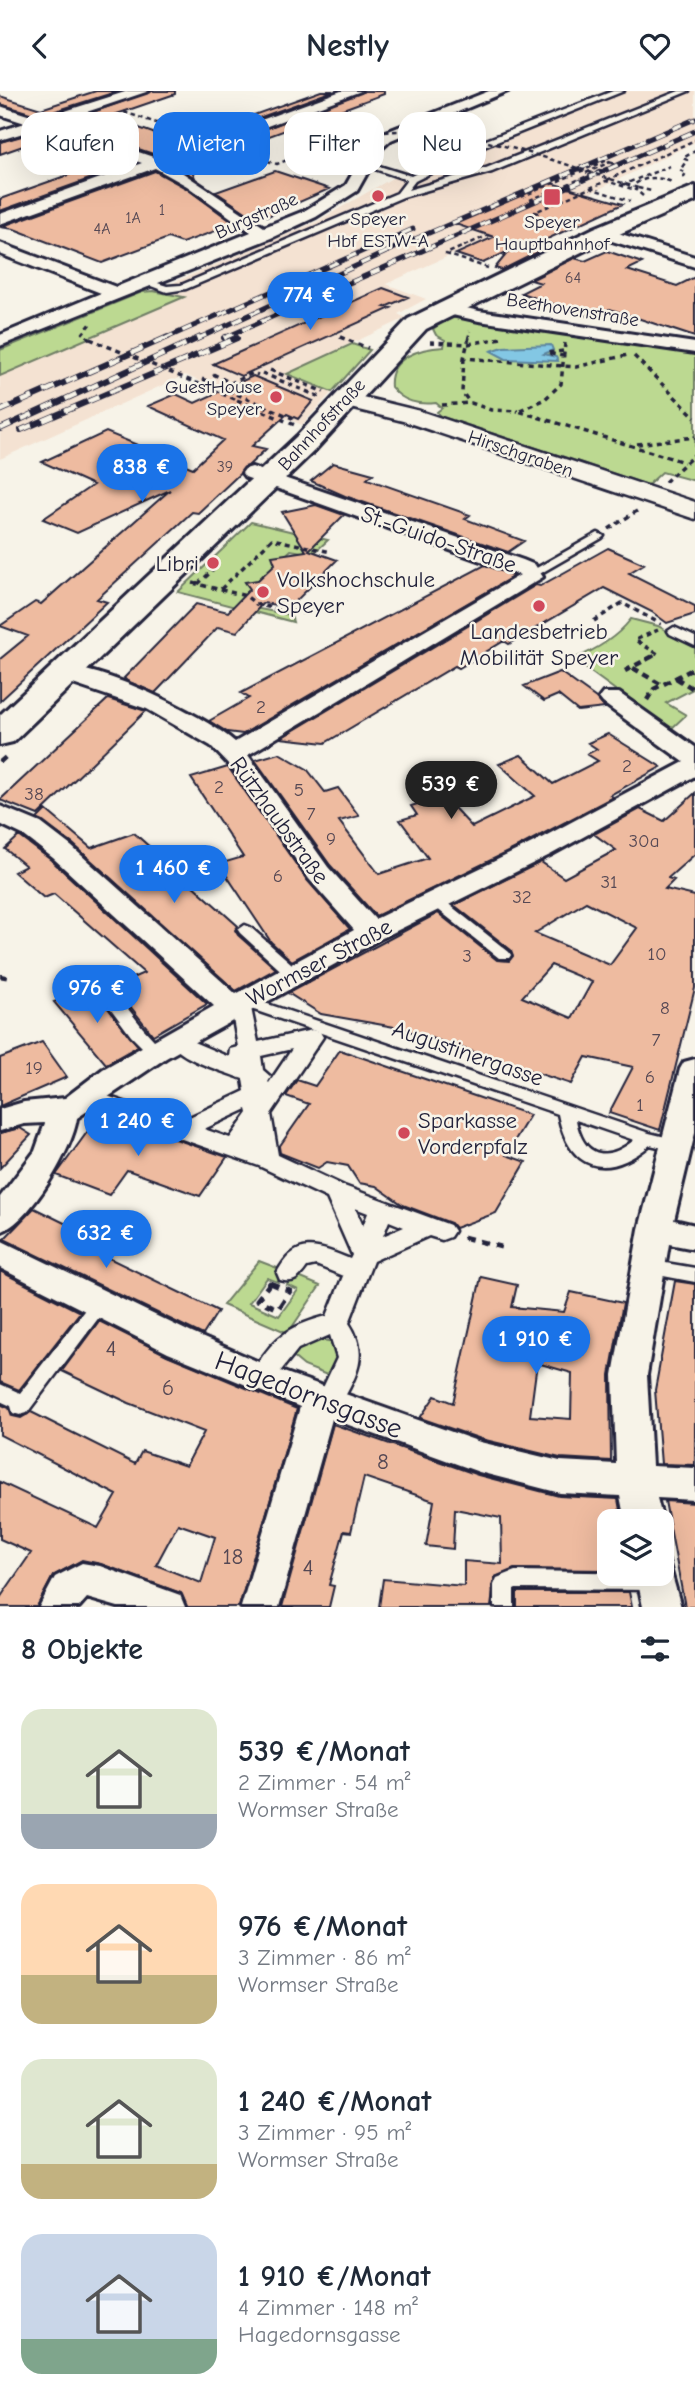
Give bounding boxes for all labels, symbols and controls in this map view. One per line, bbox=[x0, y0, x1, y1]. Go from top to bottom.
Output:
icon: back bbox=[21, 27, 59, 65]
text: Nestly bbox=[306, 27, 389, 64]
icon: heart bbox=[636, 27, 674, 65]
chip: Kaufen bbox=[21, 112, 139, 175]
chip: Mieten bbox=[153, 112, 270, 175]
chip: Filter bbox=[284, 112, 384, 175]
chip: Neu bbox=[398, 112, 486, 175]
marker: Speyer Hauptbahnhof bbox=[542, 187, 562, 207]
street label: Burgstraße bbox=[212, 188, 301, 244]
marker: Speyer Hbf ESTW-A bbox=[370, 188, 386, 204]
house number: 1 bbox=[159, 201, 165, 219]
place label: Speyer Hbf ESTW-A bbox=[327, 208, 429, 252]
house number: 1A bbox=[125, 209, 141, 227]
place label: Speyer Hauptbahnhof bbox=[495, 211, 611, 255]
house number: 4A bbox=[93, 220, 111, 238]
house number: 64 bbox=[565, 269, 581, 287]
pin: 774 € bbox=[261, 273, 359, 332]
text: 774 € bbox=[283, 281, 337, 308]
street label: Beethovenstraße bbox=[505, 289, 641, 331]
street label: Bahnhofstraße bbox=[274, 374, 370, 475]
place label: GuestHouse Speyer bbox=[165, 376, 262, 420]
marker: GuestHouse Speyer bbox=[268, 389, 284, 405]
street label: Hirschgraben bbox=[465, 426, 576, 482]
pin: 838 € bbox=[93, 445, 191, 504]
text: 838 € bbox=[113, 453, 171, 480]
house number: 39 bbox=[217, 458, 233, 476]
street label: St.-Guido-Straße bbox=[358, 500, 520, 579]
place label: Libri bbox=[156, 550, 199, 577]
marker: Libri bbox=[205, 555, 221, 571]
place label: Volkshochschule Speyer bbox=[277, 566, 435, 619]
marker: Volkshochschule Speyer bbox=[255, 584, 271, 600]
marker: Landesbetrieb Mobilität Speyer bbox=[531, 598, 547, 614]
place label: Landesbetrieb Mobilität Speyer bbox=[460, 618, 619, 671]
house number: 2 bbox=[256, 696, 266, 718]
street label: Rützhaubstraße bbox=[224, 751, 335, 889]
house number: 2 bbox=[622, 755, 632, 777]
pin: 539 € bbox=[402, 761, 500, 821]
text: 539 € bbox=[421, 770, 481, 797]
house number: 2 bbox=[214, 776, 224, 798]
house number: 5 bbox=[294, 779, 304, 801]
house number: 38 bbox=[24, 783, 44, 805]
house number: 7 bbox=[307, 803, 316, 825]
house number: 9 bbox=[326, 828, 336, 850]
house number: 30a bbox=[629, 830, 660, 852]
pin: 1 460 € bbox=[109, 845, 239, 905]
text: 1 460 € bbox=[135, 854, 213, 881]
house number: 6 bbox=[273, 865, 283, 887]
house number: 31 bbox=[600, 871, 618, 893]
house number: 32 bbox=[512, 886, 532, 908]
street label: Wormser Straße bbox=[242, 913, 396, 1012]
house number: 10 bbox=[647, 943, 667, 965]
house number: 3 bbox=[462, 945, 472, 967]
pin: 976 € bbox=[48, 965, 146, 1025]
text: 976 € bbox=[68, 974, 126, 1001]
house number: 8 bbox=[660, 997, 670, 1019]
street label: Augustinergasse bbox=[389, 1015, 547, 1092]
house number: 7 bbox=[652, 1029, 661, 1051]
house number: 19 bbox=[25, 1057, 43, 1079]
house number: 6 bbox=[645, 1066, 655, 1088]
house number: 1 bbox=[636, 1094, 644, 1116]
pin: 1 240 € bbox=[73, 1098, 203, 1158]
text: 1 240 € bbox=[100, 1107, 176, 1134]
place label: Sparkasse Vorderpfalz bbox=[418, 1107, 527, 1160]
marker: Sparkasse Vorderpfalz bbox=[396, 1125, 412, 1141]
pin: 632 € bbox=[57, 1211, 155, 1270]
text: 632 € bbox=[77, 1219, 135, 1246]
pin: 1 910 € bbox=[471, 1317, 601, 1376]
text: 1 910 € bbox=[498, 1325, 574, 1352]
house number: 4 bbox=[105, 1335, 117, 1362]
street label: Hagedornsgasse bbox=[211, 1345, 407, 1445]
house number: 6 bbox=[162, 1374, 174, 1401]
house number: 8 bbox=[377, 1448, 389, 1475]
map controls bbox=[597, 1509, 674, 1586]
button: layers bbox=[597, 1509, 674, 1586]
house number: 18 bbox=[223, 1543, 243, 1570]
house number: 4 bbox=[302, 1554, 314, 1581]
icon: filters bbox=[636, 1630, 674, 1668]
text: 8 Objekte bbox=[21, 1632, 143, 1667]
text: 539 €/Monat bbox=[238, 1734, 410, 1769]
icon: home bbox=[77, 1737, 161, 1821]
text: 2 Zimmer · 54 m² bbox=[238, 1769, 410, 1796]
text: Wormser Straße bbox=[238, 1796, 399, 1823]
text: 976 €/Monat bbox=[238, 1909, 407, 1944]
icon: home bbox=[77, 1912, 161, 1996]
text: 3 Zimmer · 86 m² bbox=[238, 1944, 411, 1971]
text: Wormser Straße bbox=[238, 1971, 399, 1998]
text: 1 240 €/Monat bbox=[238, 2084, 431, 2119]
icon: home bbox=[77, 2087, 161, 2171]
text: 3 Zimmer · 95 m² bbox=[238, 2119, 411, 2146]
text: Wormser Straße bbox=[238, 2146, 399, 2173]
text: 1 910 €/Monat bbox=[238, 2259, 431, 2294]
icon: home bbox=[77, 2262, 161, 2346]
text: 4 Zimmer · 148 m² bbox=[238, 2294, 418, 2321]
text: Hagedornsgasse bbox=[238, 2321, 401, 2348]

